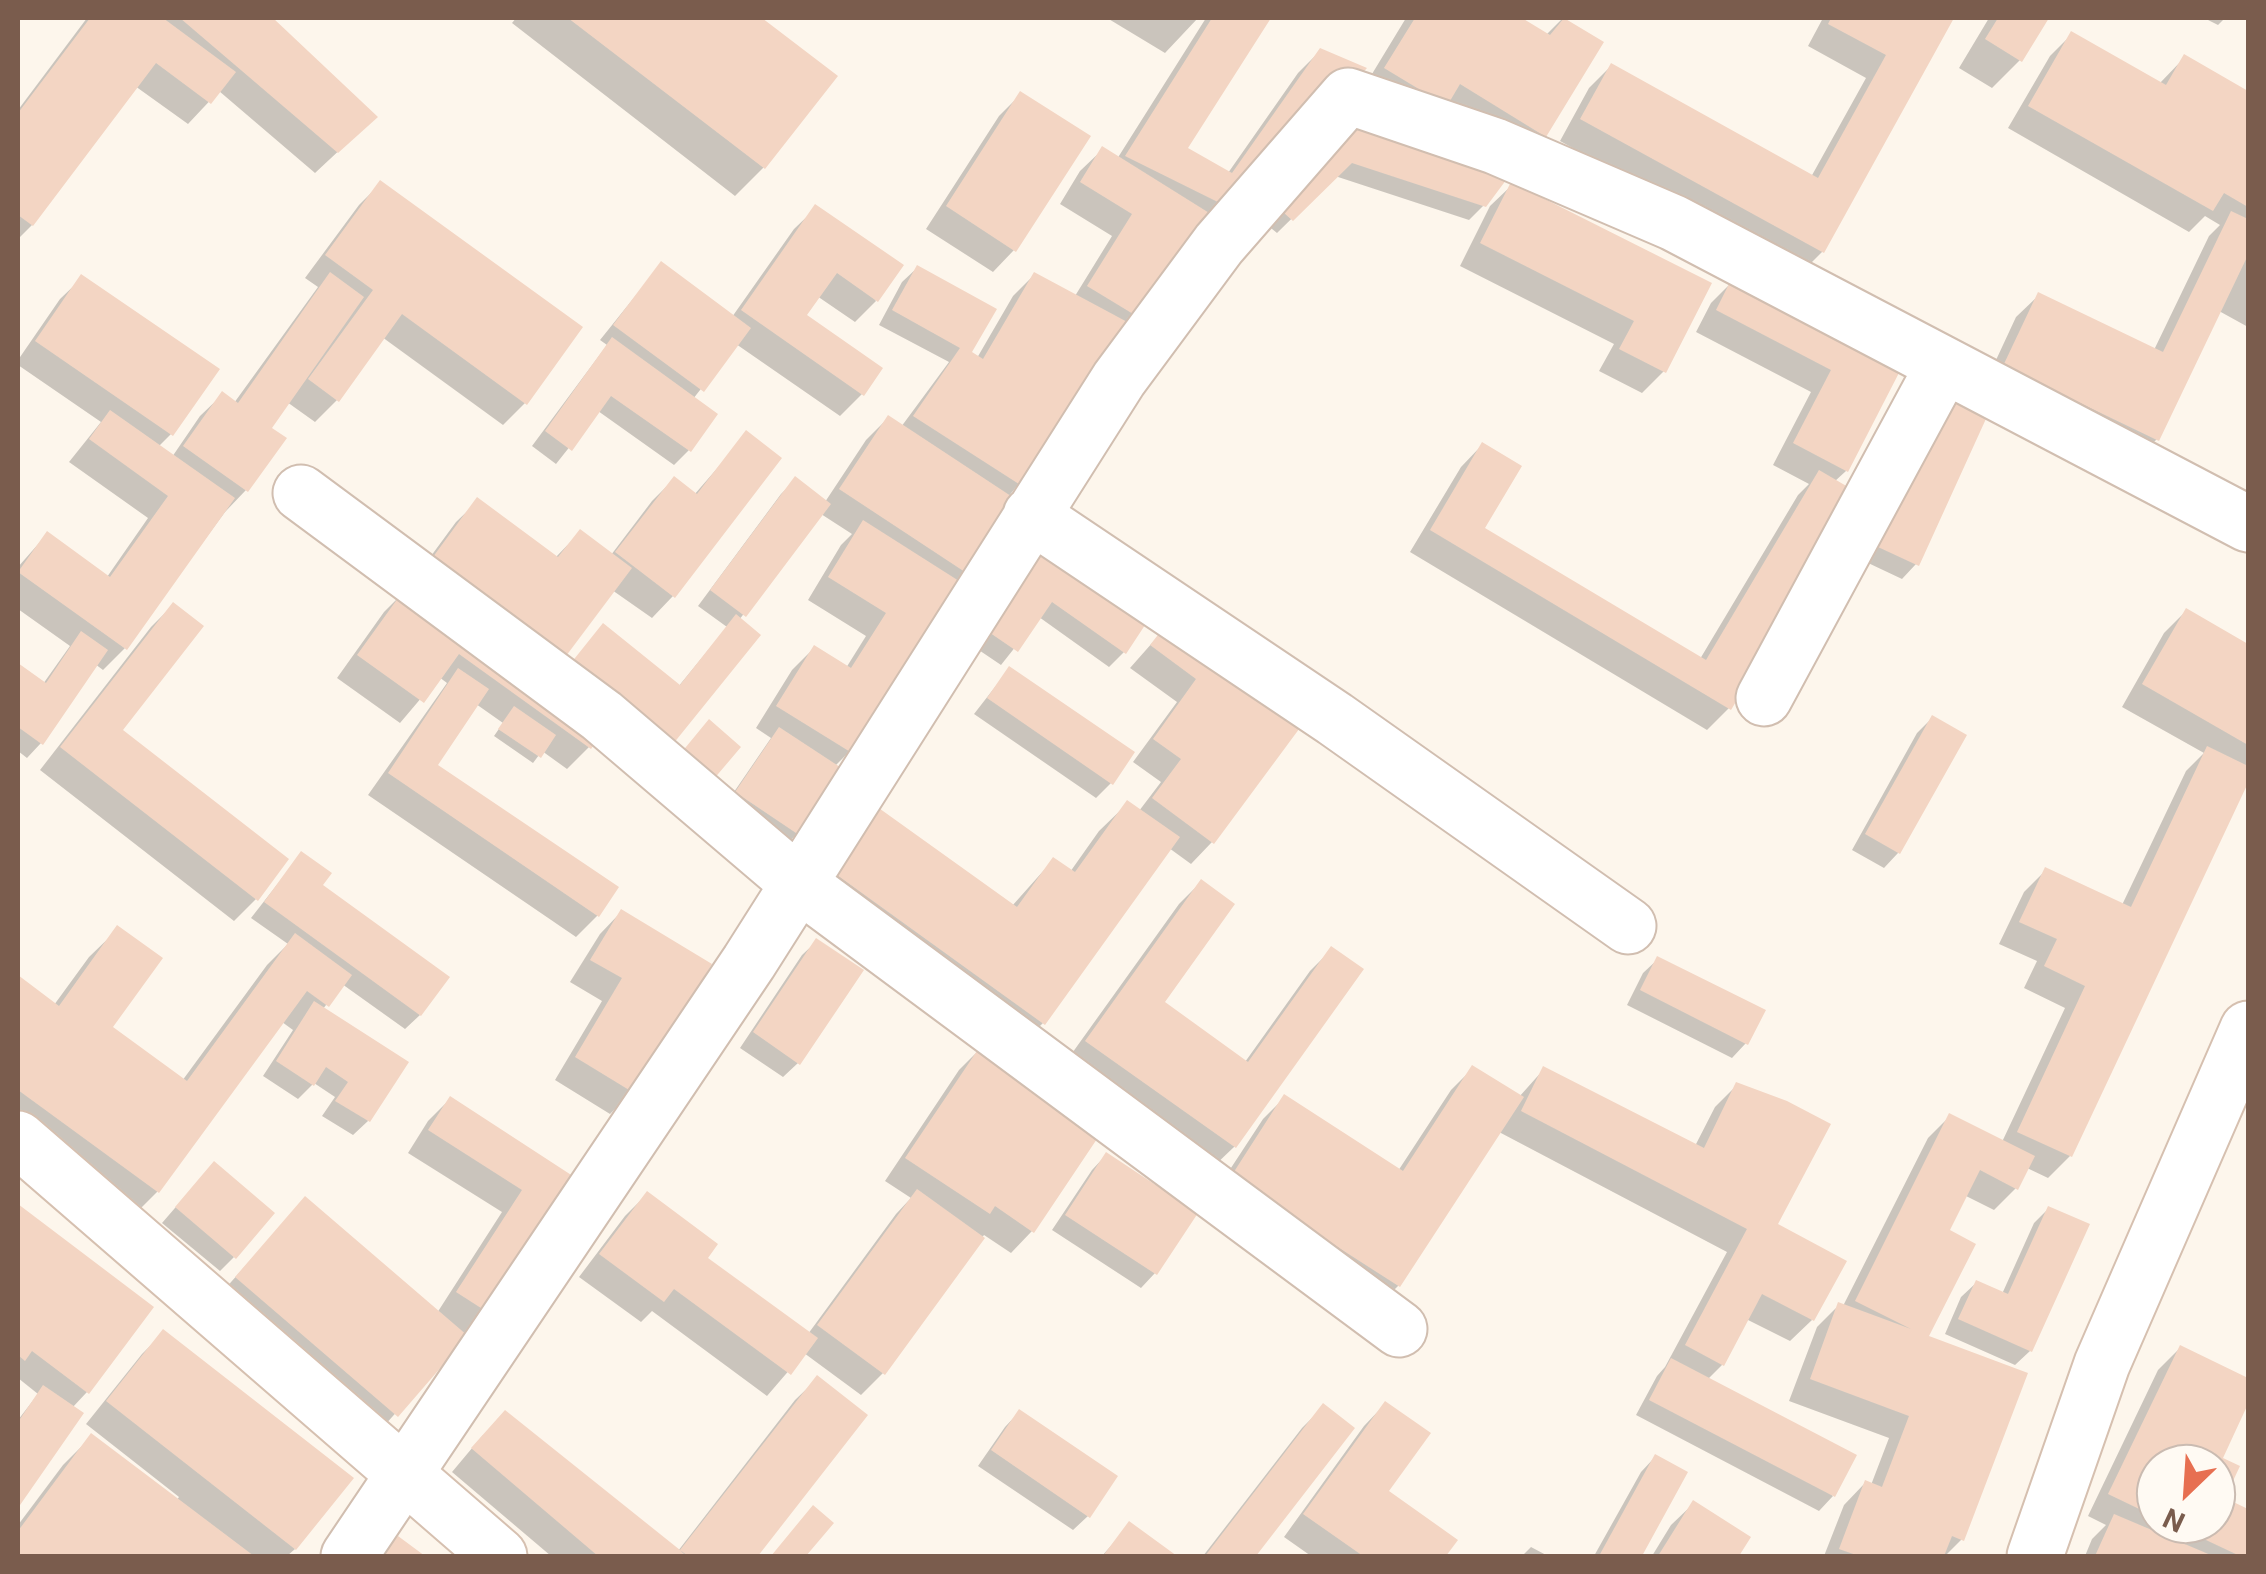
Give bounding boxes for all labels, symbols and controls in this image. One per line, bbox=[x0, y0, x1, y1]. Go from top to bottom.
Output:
north arrow bbox=[2136, 1444, 2236, 1544]
text: N bbox=[2158, 1501, 2190, 1539]

